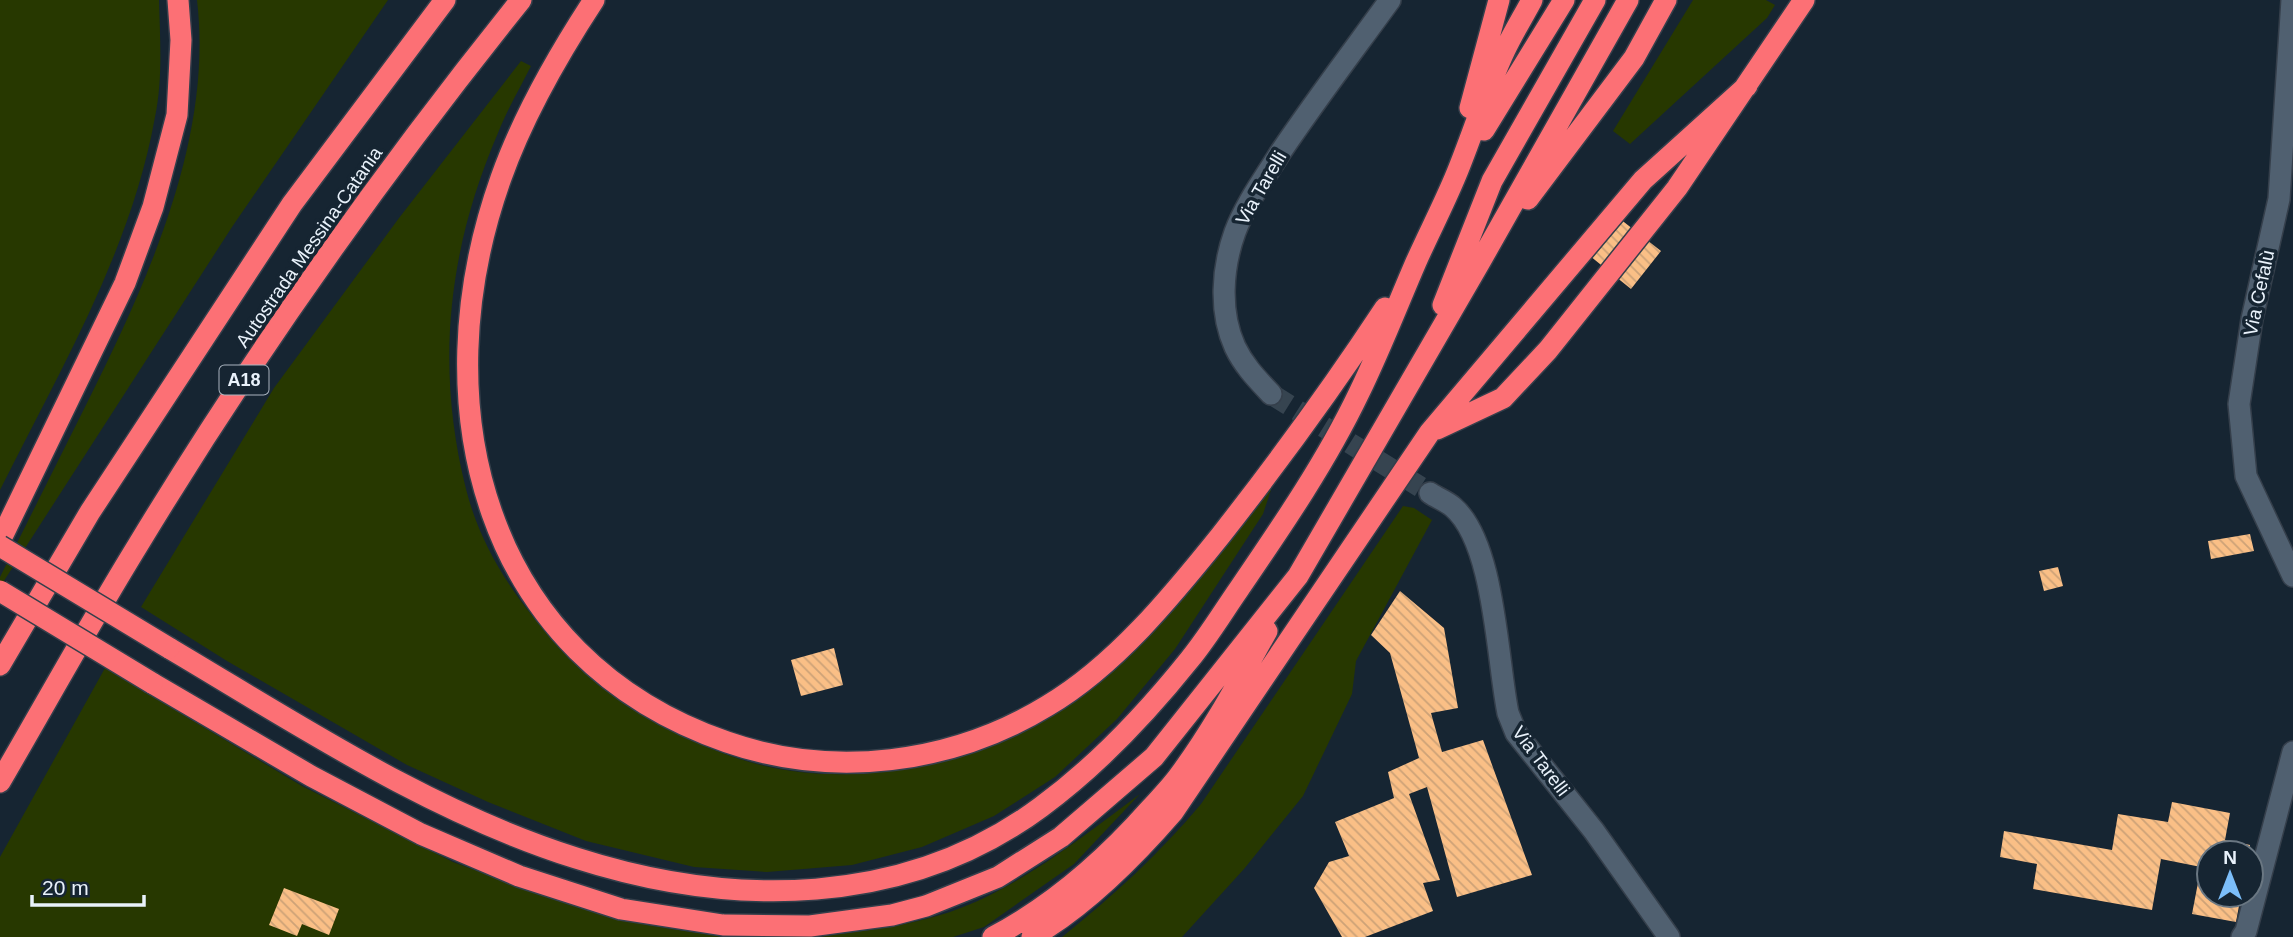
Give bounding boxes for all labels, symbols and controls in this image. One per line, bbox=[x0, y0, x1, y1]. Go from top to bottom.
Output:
street label: Autostrada Messina-Catania bbox=[232, 142, 387, 351]
street label: Via Tarelli bbox=[1231, 147, 1291, 229]
street label: Via Cefalù bbox=[2240, 248, 2278, 338]
road number: A18 bbox=[219, 366, 268, 394]
street label: Via Tarelli bbox=[1508, 722, 1574, 800]
north arrow bbox=[2195, 839, 2265, 909]
text: N bbox=[2223, 847, 2237, 868]
scale bar bbox=[32, 864, 144, 908]
text: 20 m bbox=[42, 876, 89, 899]

